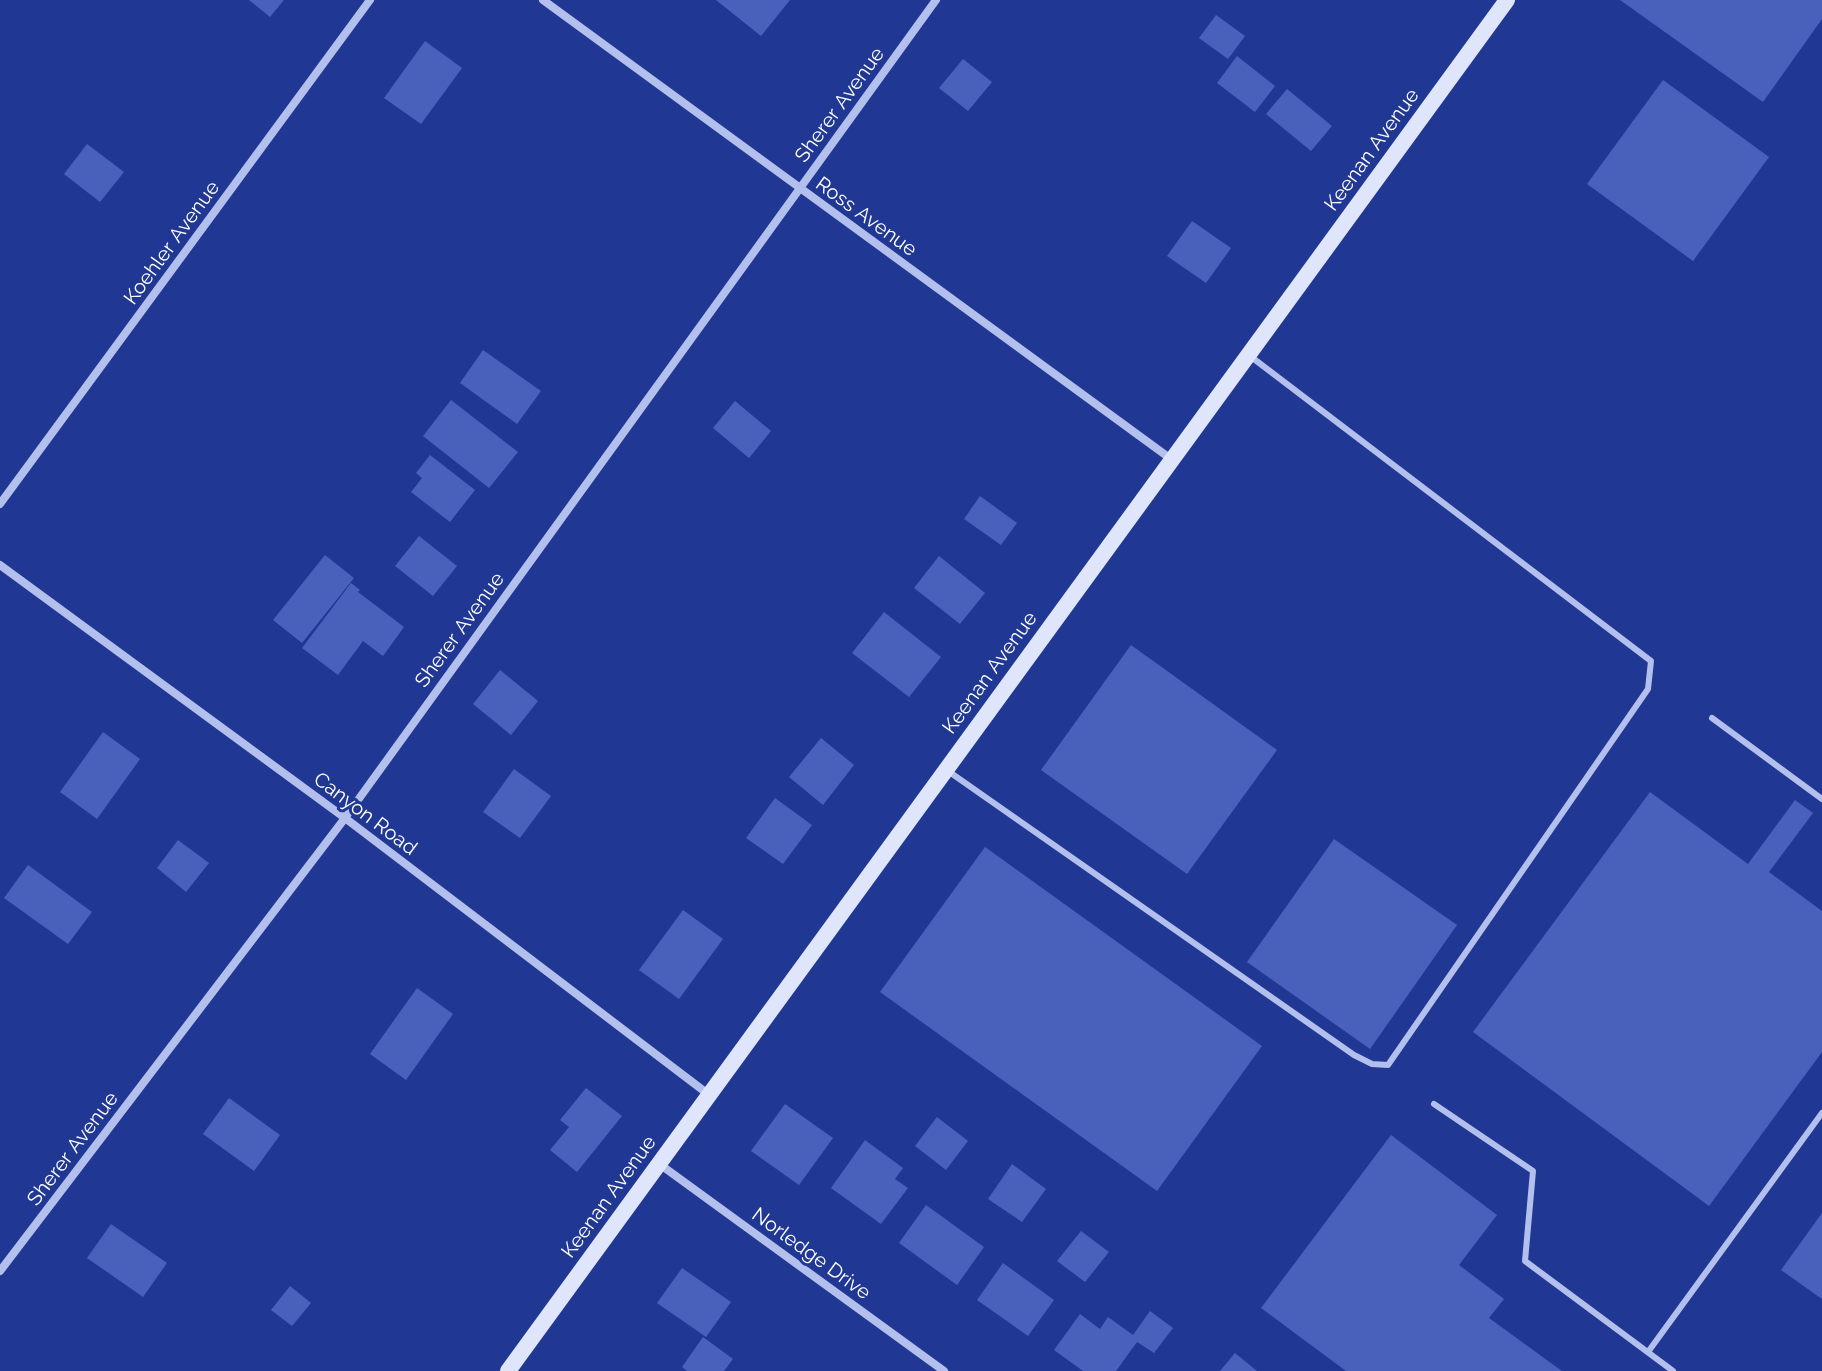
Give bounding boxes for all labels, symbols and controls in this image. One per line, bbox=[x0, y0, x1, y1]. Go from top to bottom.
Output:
street label: Sherer Avenue bbox=[790, 43, 890, 167]
street label: Keenan Avenue bbox=[1320, 84, 1424, 216]
street label: Ross Avenue bbox=[811, 172, 921, 262]
street label: Koehler Avenue bbox=[119, 176, 225, 310]
street label: Sherer Avenue bbox=[410, 568, 510, 692]
street label: Keenan Avenue bbox=[938, 607, 1042, 739]
street label: Canyon Road bbox=[309, 767, 421, 861]
street label: Sherer Avenue bbox=[22, 1087, 124, 1211]
street label: Keenan Avenue bbox=[557, 1131, 661, 1263]
street label: Norledge Drive bbox=[747, 1203, 875, 1305]

